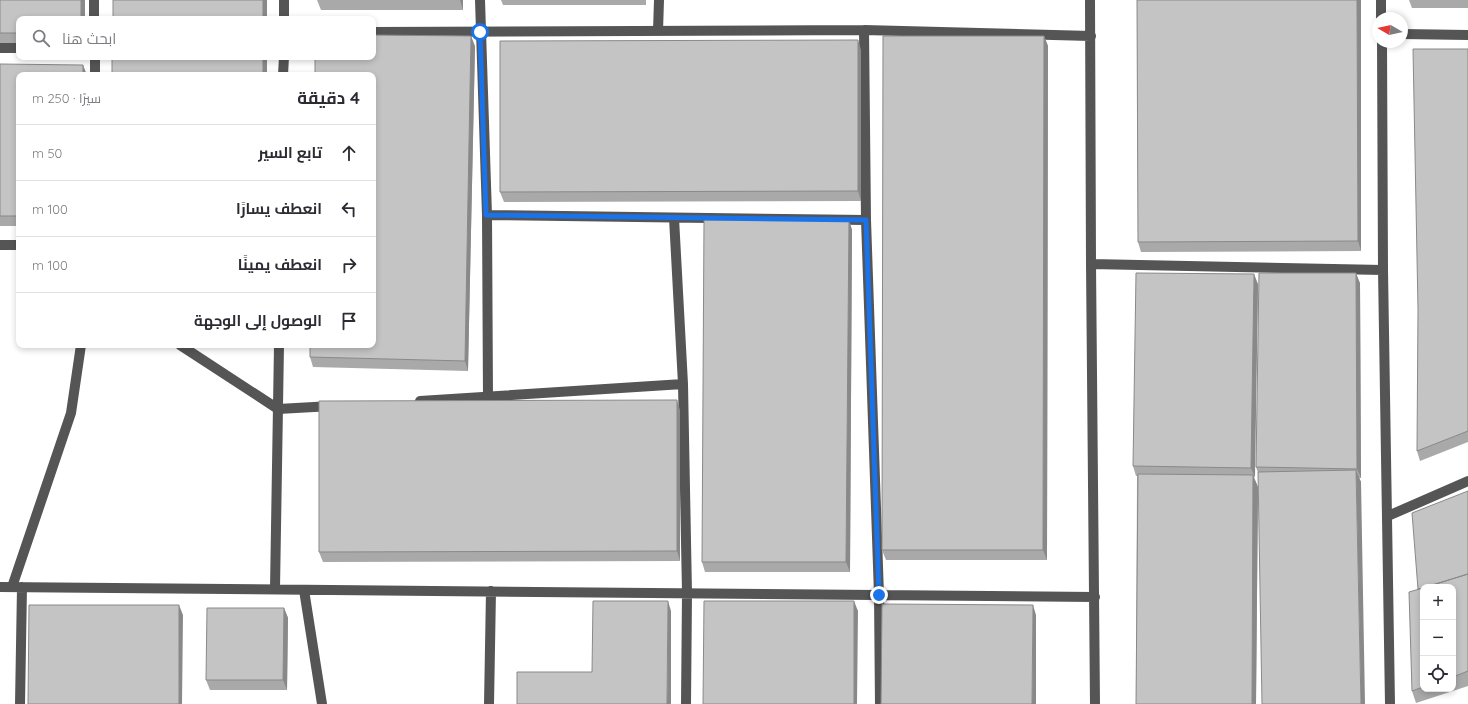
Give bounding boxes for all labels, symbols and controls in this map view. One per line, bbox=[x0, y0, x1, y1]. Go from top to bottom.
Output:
north arrow bbox=[1372, 12, 1408, 48]
search box bbox=[16, 16, 376, 60]
route start bbox=[471, 23, 489, 41]
icon: search bbox=[30, 27, 52, 49]
text: ابحث هنا bbox=[62, 29, 116, 48]
text: 4 دقيقة bbox=[297, 87, 360, 108]
text: سيرًا · 250 m bbox=[32, 90, 101, 106]
icon: ahead bbox=[338, 142, 360, 164]
text: تابع السير bbox=[258, 143, 322, 162]
text: 50 m bbox=[32, 145, 62, 161]
icon: left bbox=[338, 198, 360, 220]
text: انعطف يسارًا bbox=[236, 199, 322, 218]
text: 100 m bbox=[32, 201, 68, 217]
icon: right bbox=[338, 254, 360, 276]
text: انعطف يمينًا bbox=[238, 255, 322, 274]
text: 100 m bbox=[32, 257, 68, 273]
icon: arrive bbox=[338, 310, 360, 332]
text: الوصول إلى الوجهة bbox=[194, 311, 322, 330]
map controls bbox=[1420, 584, 1456, 692]
button: + bbox=[1420, 584, 1456, 620]
route end bbox=[870, 586, 888, 604]
button: − bbox=[1420, 620, 1456, 656]
button: locate bbox=[1420, 656, 1456, 692]

